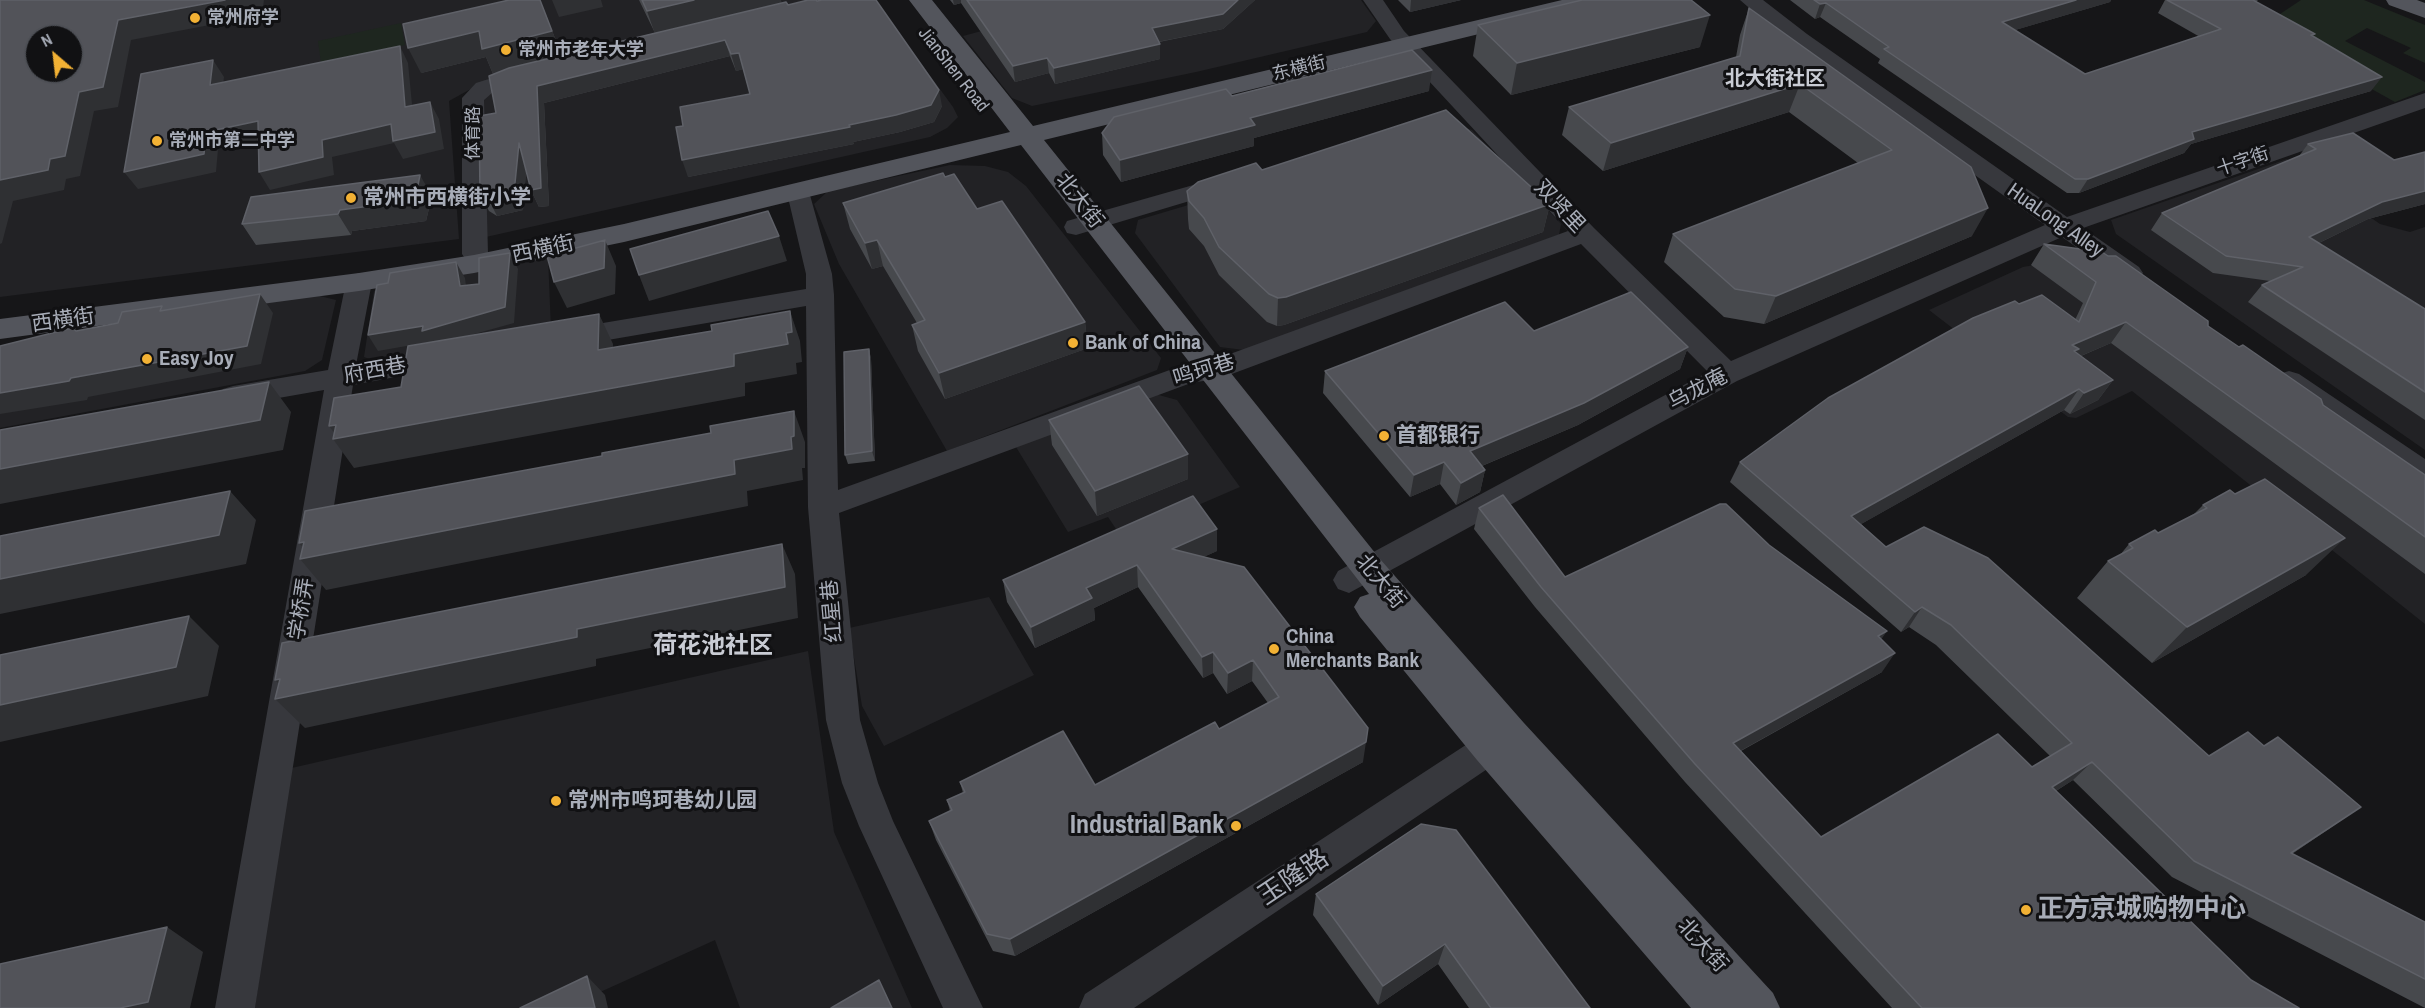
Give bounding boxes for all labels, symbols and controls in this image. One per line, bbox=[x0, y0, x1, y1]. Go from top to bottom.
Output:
place label: 常州府学 bbox=[207, 7, 279, 29]
marker: 常州府学 bbox=[188, 11, 202, 25]
street label: JianShen Road bbox=[913, 23, 993, 117]
north arrow bbox=[24, 24, 84, 84]
text: N bbox=[37, 28, 56, 52]
place label: 常州市老年大学 bbox=[518, 39, 644, 61]
marker: 常州市老年大学 bbox=[499, 43, 513, 57]
street label: 东横街 bbox=[1270, 52, 1328, 86]
district label: 北大街社区 bbox=[1725, 68, 1825, 92]
street label: 体育路 bbox=[463, 106, 485, 160]
place label: 常州市第二中学 bbox=[169, 130, 295, 152]
marker: 常州市第二中学 bbox=[150, 134, 164, 148]
street label: 十字街 bbox=[2214, 143, 2272, 181]
street label: 北大街 bbox=[1050, 168, 1108, 234]
street label: 双贤里 bbox=[1528, 175, 1590, 239]
street label: HuaLong Alley bbox=[2002, 179, 2108, 263]
place label: 常州市西横街小学 bbox=[363, 185, 531, 211]
marker: 常州市西横街小学 bbox=[344, 191, 358, 205]
street label: 西横街 bbox=[510, 231, 576, 269]
street label: 西横街 bbox=[30, 304, 96, 338]
place label: Bank of China bbox=[1085, 330, 1201, 356]
marker: Bank of China bbox=[1066, 336, 1080, 350]
place label: Easy Joy bbox=[159, 346, 234, 372]
street label: 鸣珂巷 bbox=[1170, 350, 1238, 392]
marker: Easy Joy bbox=[140, 352, 154, 366]
street label: 府西巷 bbox=[342, 353, 408, 389]
street label: 乌龙庵 bbox=[1664, 364, 1732, 416]
place label: 首都银行 bbox=[1396, 423, 1480, 449]
marker: 首都银行 bbox=[1377, 429, 1391, 443]
street label: 北大街 bbox=[1350, 550, 1410, 614]
street label: 学桥弄 bbox=[285, 576, 319, 642]
street label: 红星巷 bbox=[818, 579, 848, 643]
place label: China Merchants Bank bbox=[1286, 624, 1419, 674]
district label: 荷花池社区 bbox=[653, 633, 773, 661]
marker: China Merchants Bank bbox=[1267, 642, 1281, 656]
place label: 常州市鸣珂巷幼儿园 bbox=[568, 788, 757, 814]
marker: 常州市鸣珂巷幼儿园 bbox=[549, 794, 563, 808]
place label: Industrial Bank bbox=[1070, 810, 1224, 842]
marker: Industrial Bank bbox=[1229, 819, 1243, 833]
street label: 玉隆路 bbox=[1253, 843, 1335, 913]
place label: 正方京城购物中心 bbox=[2038, 894, 2246, 926]
marker: 正方京城购物中心 bbox=[2019, 903, 2033, 917]
street label: 北大街 bbox=[1672, 914, 1732, 978]

